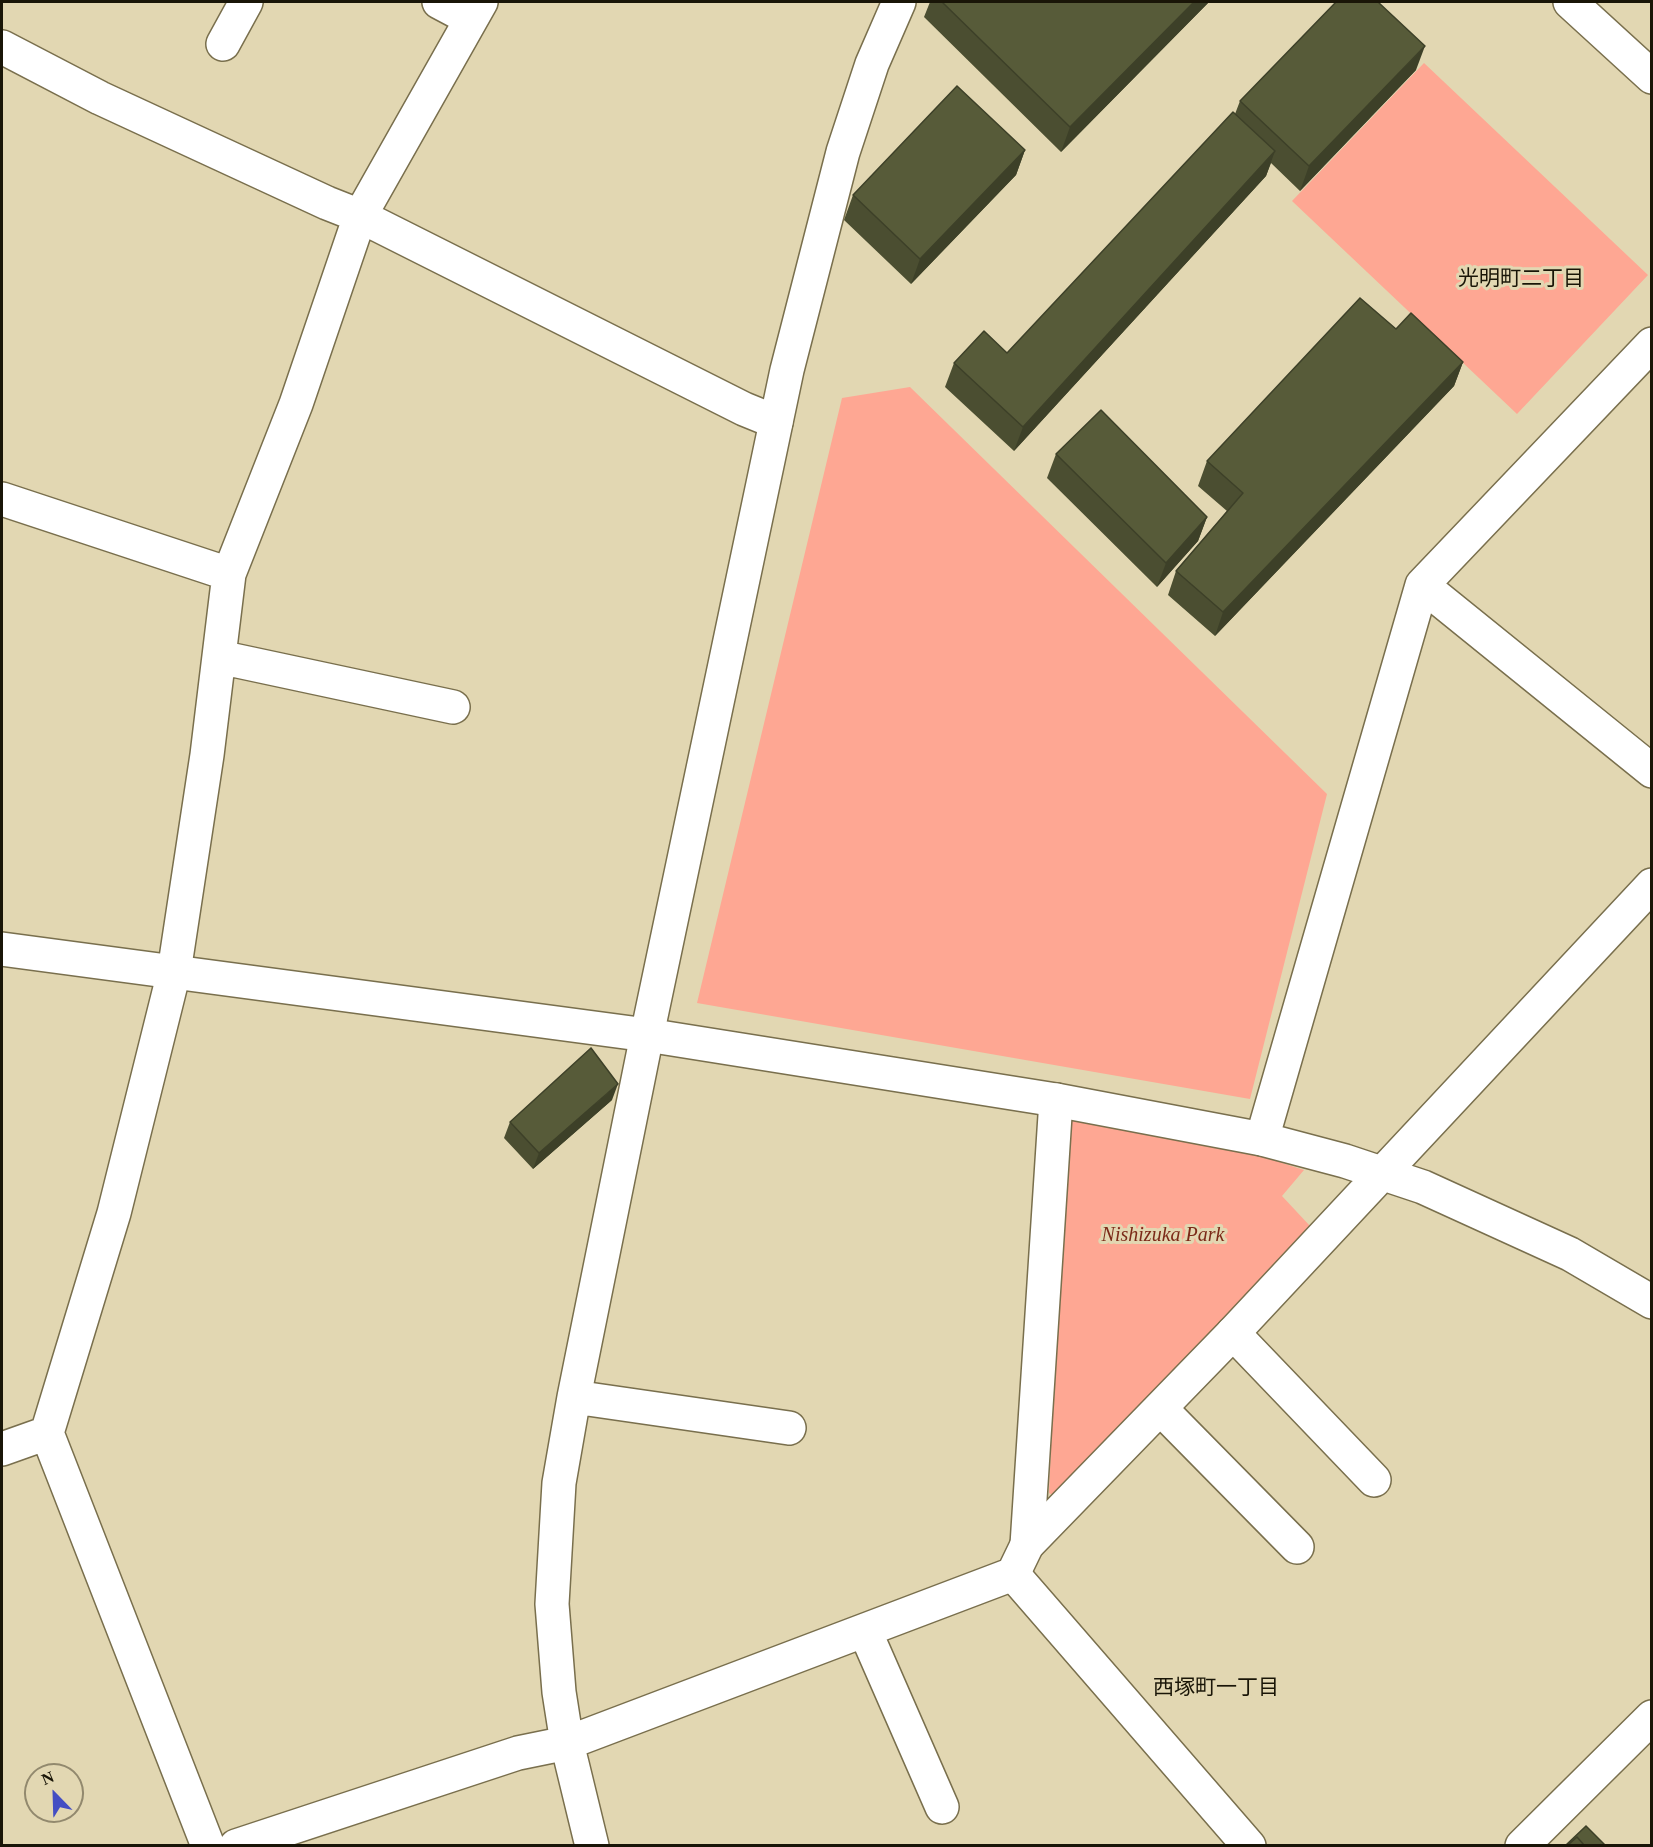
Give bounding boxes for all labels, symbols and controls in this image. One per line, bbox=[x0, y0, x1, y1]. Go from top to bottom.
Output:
district label: 光明町二丁目 bbox=[1458, 266, 1584, 292]
park label: Nishizuka Park bbox=[1102, 1224, 1224, 1248]
district label: 西塚町一丁目 bbox=[1153, 1675, 1279, 1701]
north arrow bbox=[24, 1763, 84, 1823]
text: N bbox=[39, 1768, 56, 1788]

